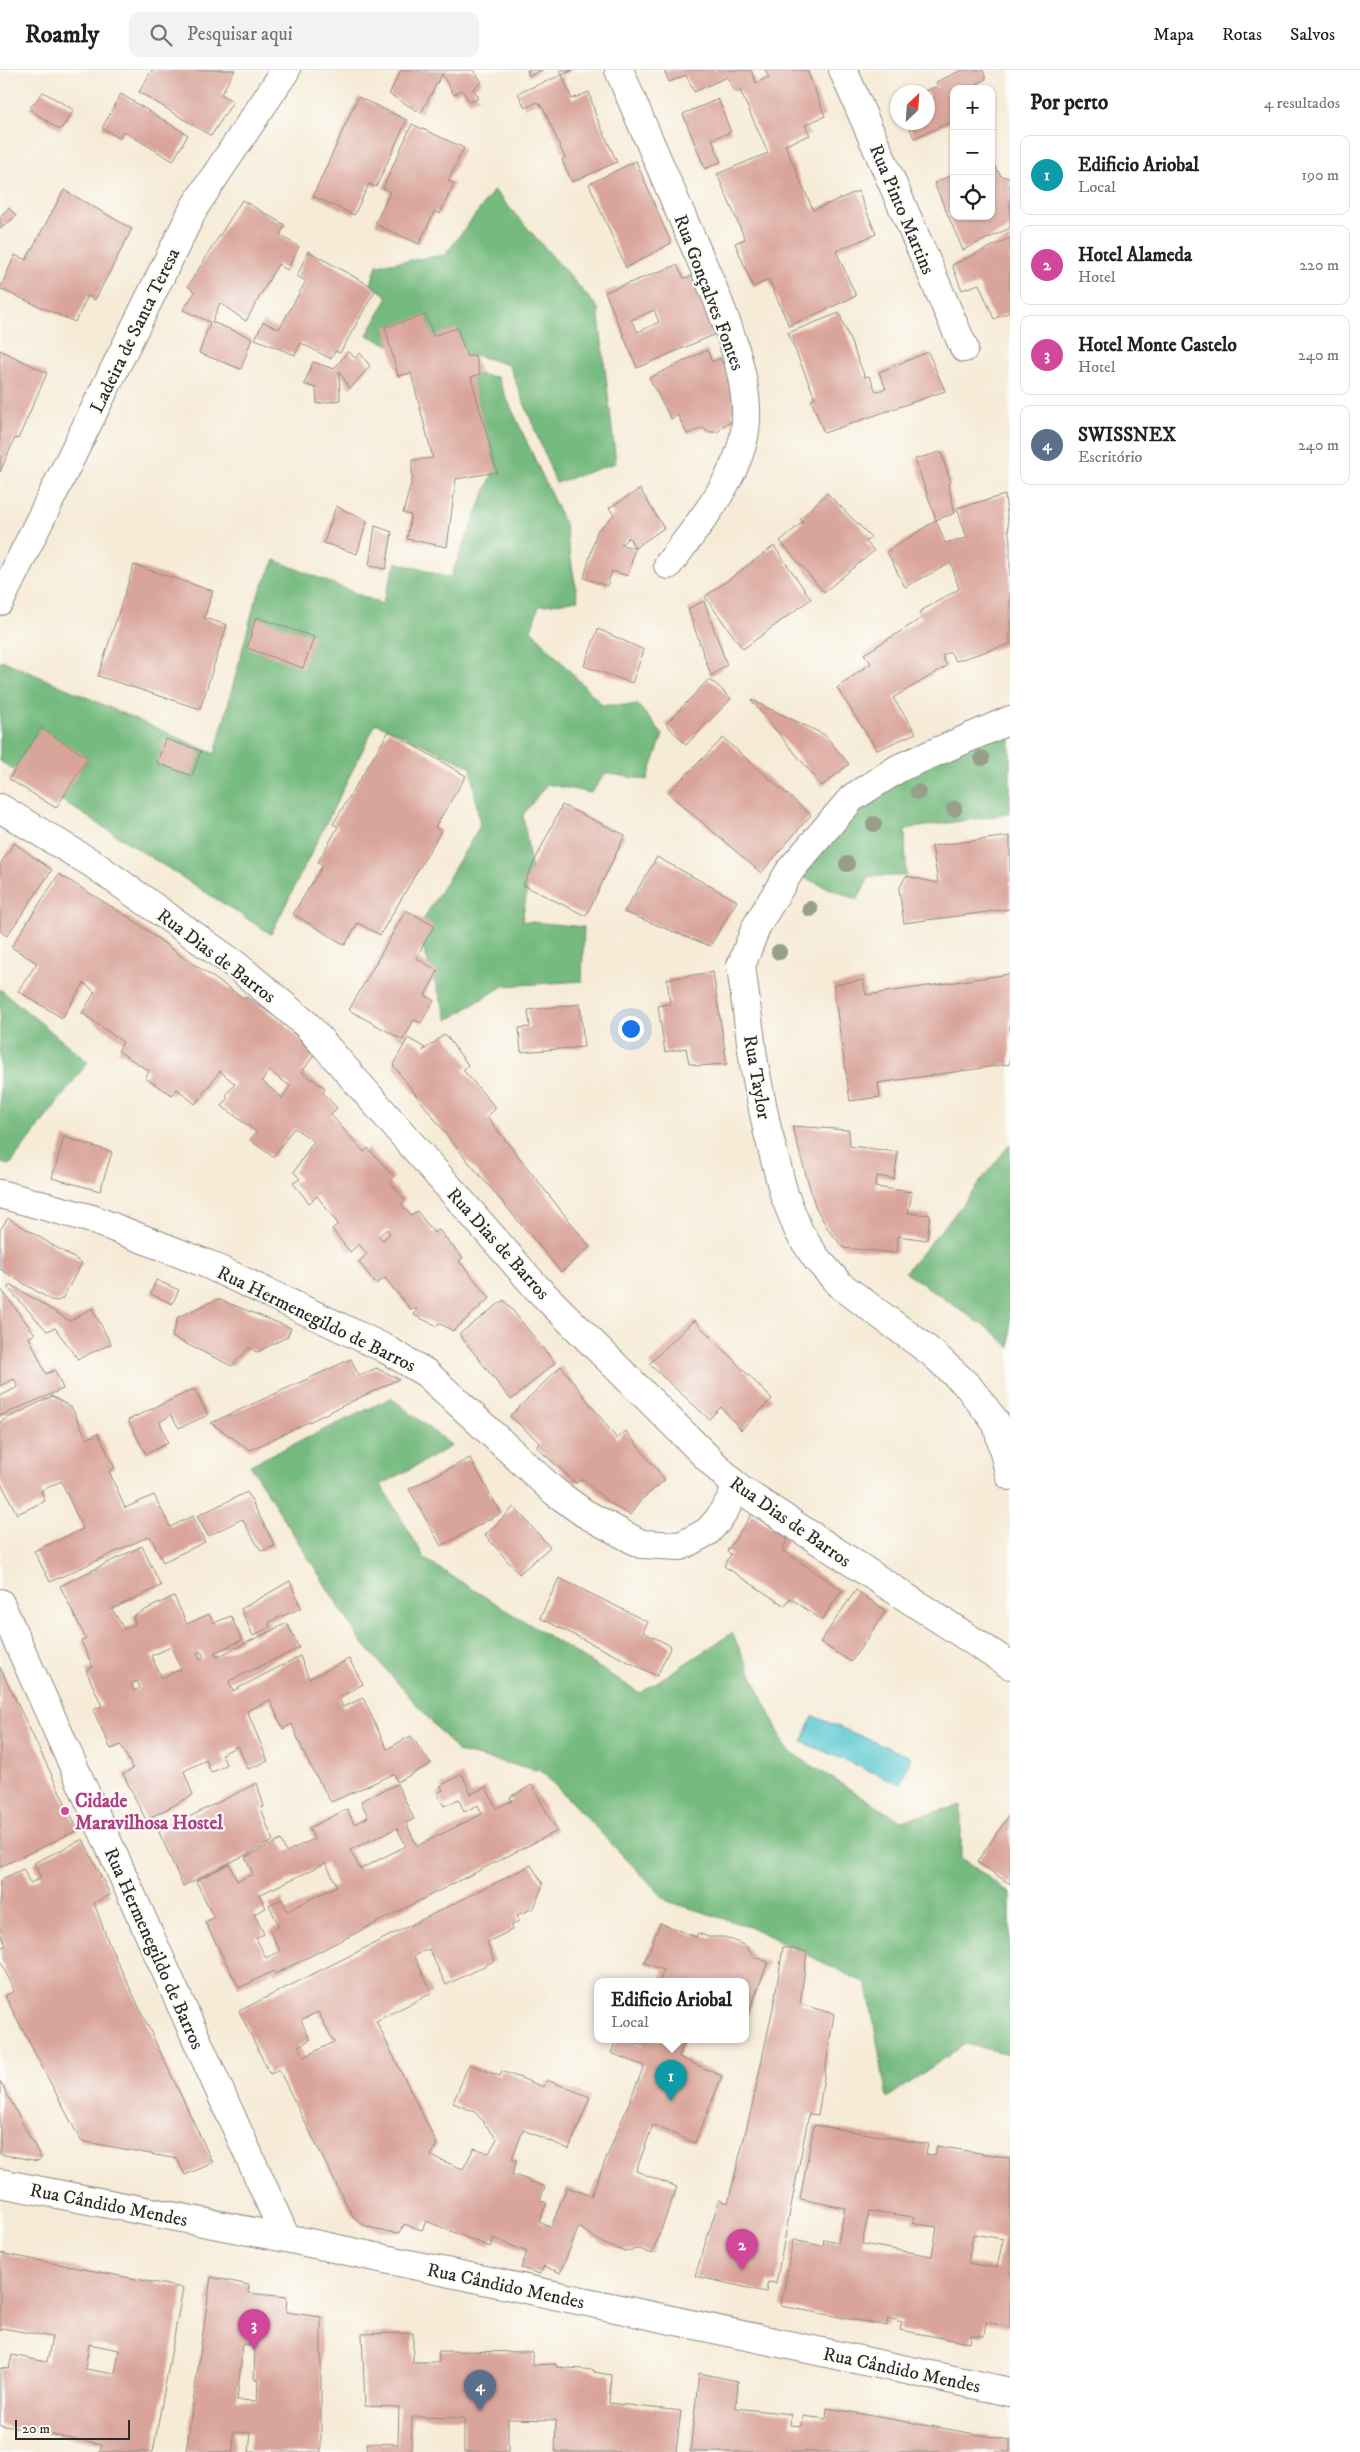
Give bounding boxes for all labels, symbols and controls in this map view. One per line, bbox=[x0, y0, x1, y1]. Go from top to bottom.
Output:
search box bbox=[129, 12, 479, 57]
text: Roamly bbox=[25, 20, 99, 50]
icon: search bbox=[147, 21, 175, 49]
text: Pesquisar aqui bbox=[187, 23, 293, 46]
text: Mapa bbox=[1153, 24, 1194, 46]
text: Rotas bbox=[1222, 24, 1262, 46]
text: Salvos bbox=[1290, 24, 1335, 46]
north arrow bbox=[890, 85, 935, 130]
map controls bbox=[950, 85, 995, 220]
button: + bbox=[950, 85, 995, 130]
text: Por perto bbox=[1030, 90, 1108, 116]
text: 4 resultados bbox=[1264, 93, 1340, 113]
button: − bbox=[950, 130, 995, 175]
street label: Rua Pinto Martins bbox=[864, 141, 939, 278]
text: Edificio Ariobal bbox=[1078, 154, 1199, 177]
text: 1 bbox=[1044, 165, 1050, 185]
text: 190 m bbox=[1301, 165, 1339, 185]
button: locate bbox=[950, 175, 995, 220]
text: Local bbox=[1078, 177, 1116, 197]
street label: Rua Gonçalves Fontes bbox=[668, 211, 749, 374]
text: Hotel Alameda bbox=[1078, 244, 1192, 267]
street label: Ladeira de Santa Teresa bbox=[85, 245, 185, 417]
text: 2 bbox=[1043, 255, 1051, 275]
text: 220 m bbox=[1299, 255, 1339, 275]
text: Hotel bbox=[1078, 267, 1116, 287]
text: Hotel Monte Castelo bbox=[1078, 334, 1237, 357]
text: 3 bbox=[1044, 345, 1050, 365]
text: 240 m bbox=[1298, 345, 1339, 365]
text: Hotel bbox=[1078, 357, 1116, 377]
text: SWISSNEX bbox=[1078, 424, 1176, 447]
text: 4 bbox=[1042, 435, 1052, 455]
text: 240 m bbox=[1298, 435, 1339, 455]
text: Escritório bbox=[1078, 447, 1142, 467]
street label: Rua Dias de Barros bbox=[152, 904, 280, 1008]
your location bbox=[618, 1016, 644, 1042]
street label: Rua Taylor bbox=[738, 1033, 775, 1121]
street label: Rua Dias de Barros bbox=[442, 1183, 554, 1305]
street label: Rua Hermenegildo de Barros bbox=[213, 1261, 419, 1378]
street label: Rua Dias de Barros bbox=[725, 1472, 855, 1573]
place label: Cidade Maravilhosa Hostel bbox=[75, 1790, 223, 1835]
marker: Cidade Maravilhosa Hostel bbox=[59, 1805, 71, 1817]
street label: Rua Hermenegildo de Barros bbox=[99, 1844, 209, 2053]
popup bbox=[594, 1978, 749, 2043]
text: Edificio Ariobal bbox=[611, 1989, 732, 2012]
text: Local bbox=[611, 2012, 649, 2032]
pin: 1 bbox=[655, 2060, 687, 2101]
street label: Rua Cândido Mendes bbox=[28, 2179, 190, 2232]
pin: 2 bbox=[726, 2229, 758, 2270]
street label: Rua Cândido Mendes bbox=[425, 2259, 586, 2314]
pin: 3 bbox=[238, 2309, 270, 2350]
street label: Rua Cândido Mendes bbox=[821, 2343, 982, 2398]
pin: 4 bbox=[464, 2370, 496, 2411]
scale bar bbox=[15, 2417, 130, 2440]
text: 20 m bbox=[22, 2420, 50, 2438]

